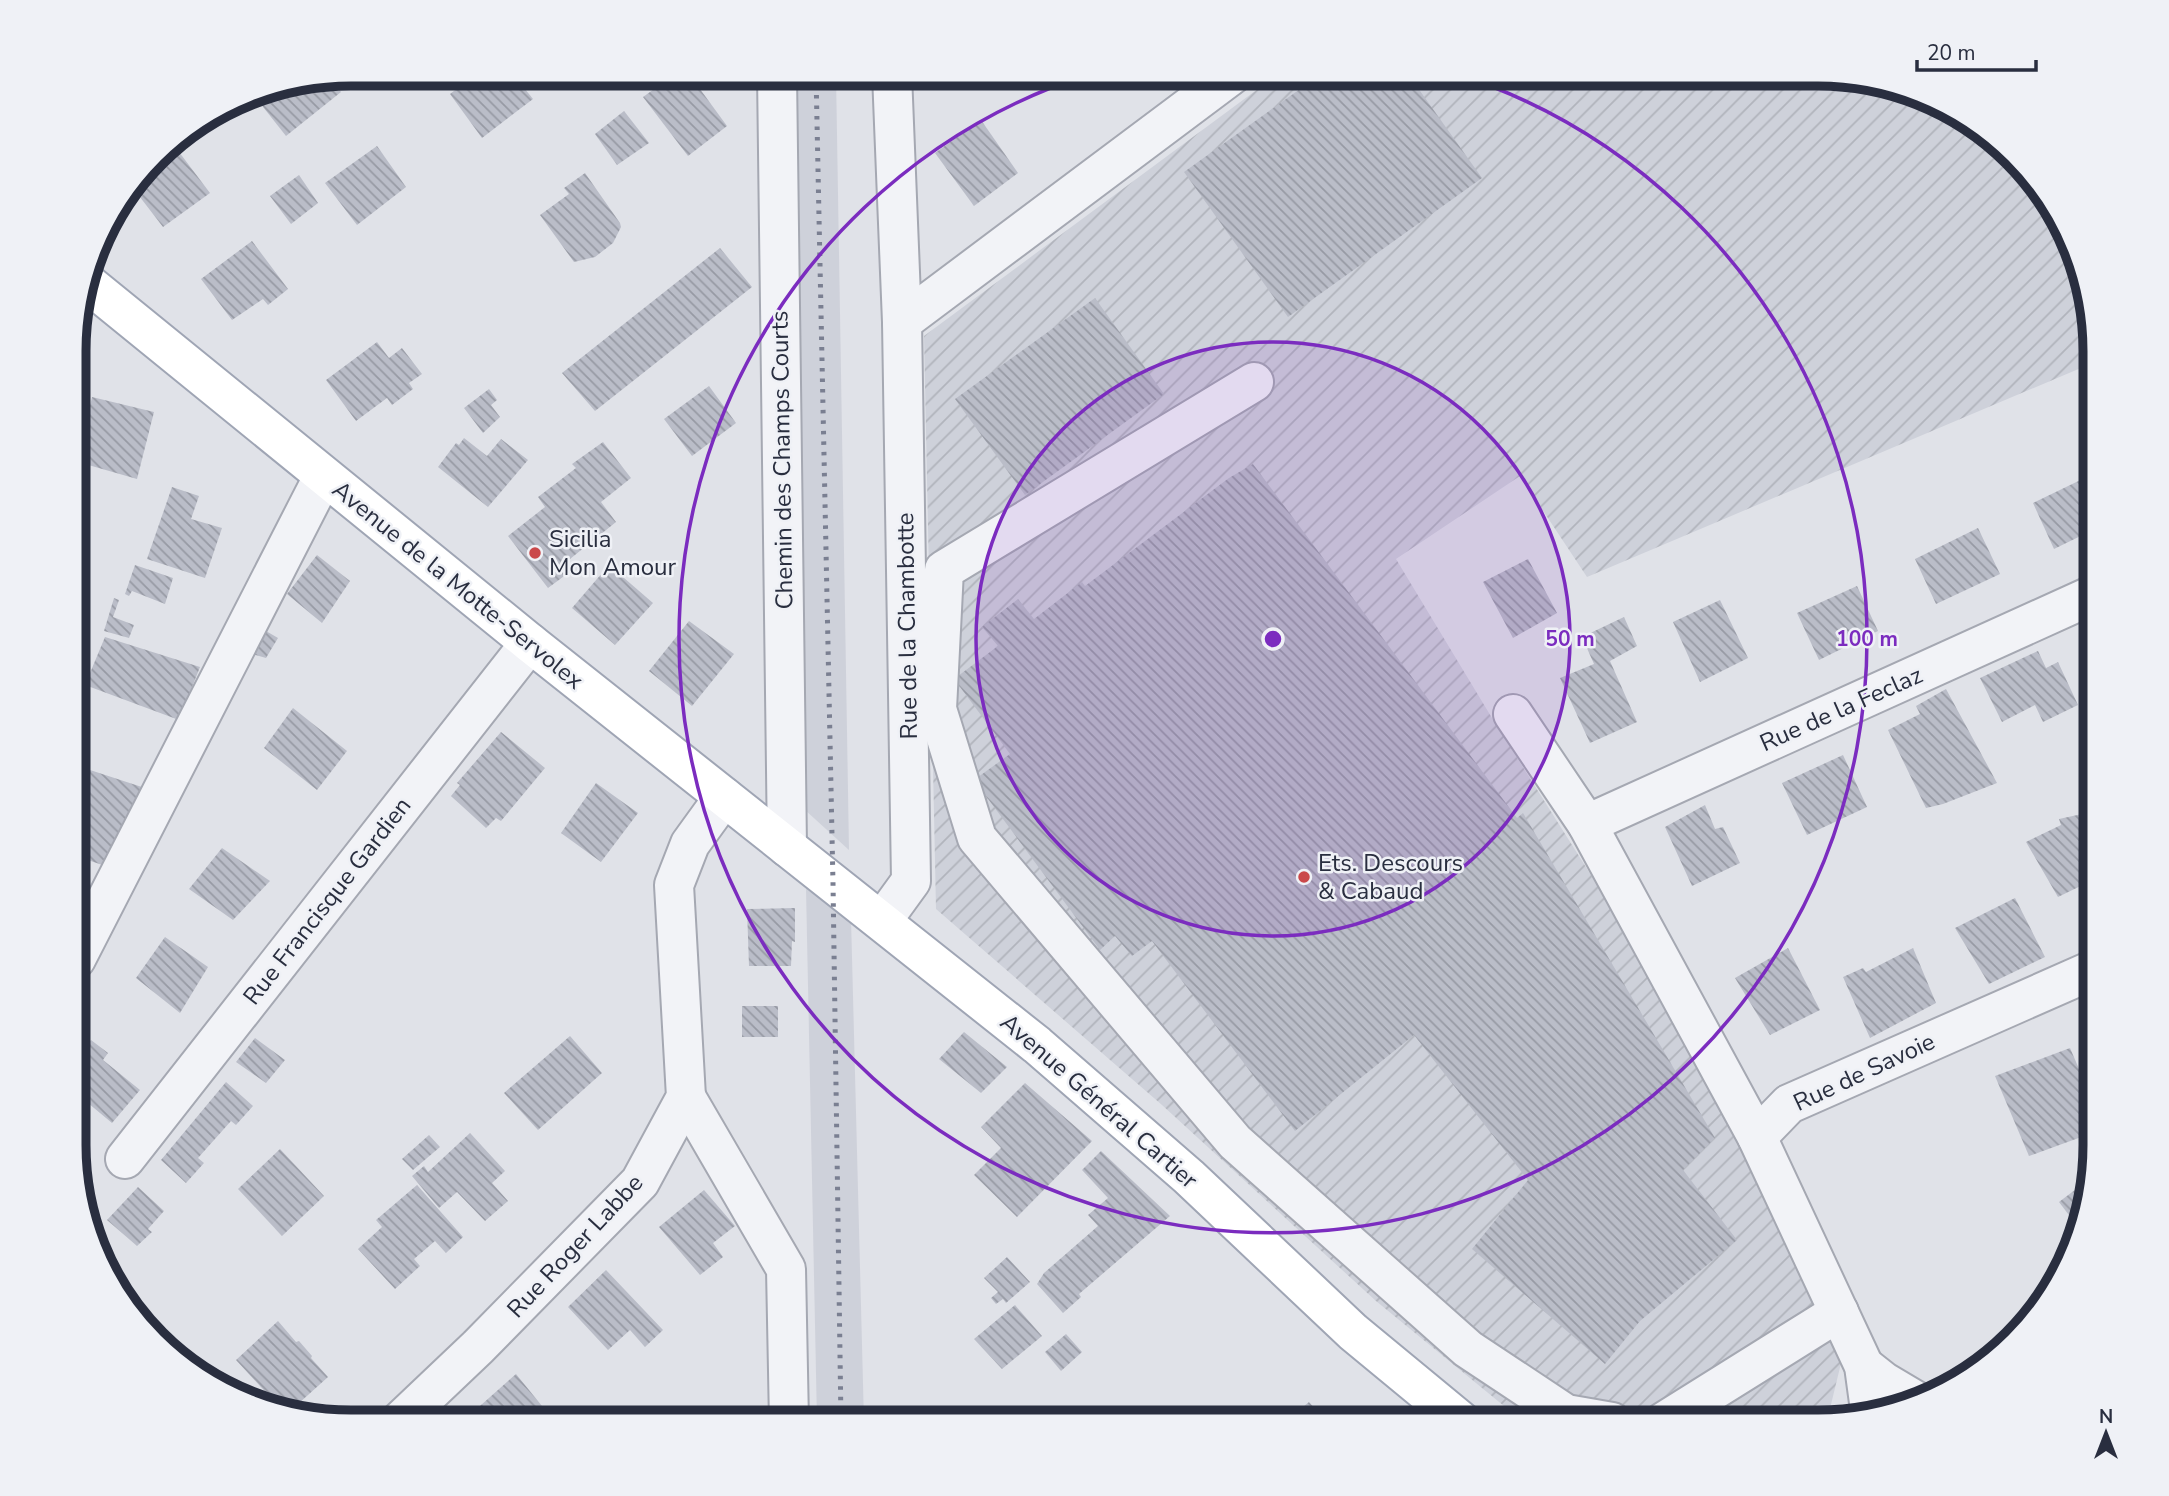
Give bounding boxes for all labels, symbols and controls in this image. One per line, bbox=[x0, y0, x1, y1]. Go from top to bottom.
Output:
scale bar bbox=[1917, 28, 2036, 72]
text: 20 m bbox=[1927, 39, 1976, 67]
street label: Chemin des Champs Courts bbox=[763, 310, 801, 610]
street label: Avenue de la Motte-Servolex bbox=[326, 474, 590, 697]
street label: Rue de la Chambotte bbox=[889, 512, 925, 740]
place label: Sicilia Mon Amour bbox=[549, 523, 677, 583]
marker: Sicilia Mon Amour bbox=[527, 545, 543, 561]
text: 50 m bbox=[1545, 625, 1595, 653]
text: 100 m bbox=[1836, 625, 1898, 653]
centre of rings bbox=[1261, 627, 1285, 651]
street label: Rue de la Feclaz bbox=[1755, 659, 1927, 759]
street label: Rue Francisque Gardien bbox=[236, 791, 418, 1011]
place label: Ets. Descours & Cabaud bbox=[1318, 847, 1463, 907]
marker: Ets. Descours & Cabaud bbox=[1296, 869, 1312, 885]
street label: Avenue Général Cartier bbox=[993, 1006, 1205, 1196]
street label: Rue de Savoie bbox=[1788, 1025, 1940, 1119]
street label: Rue Roger Labbe bbox=[500, 1167, 650, 1325]
north arrow bbox=[2071, 1398, 2141, 1468]
text: N bbox=[2099, 1404, 2113, 1430]

